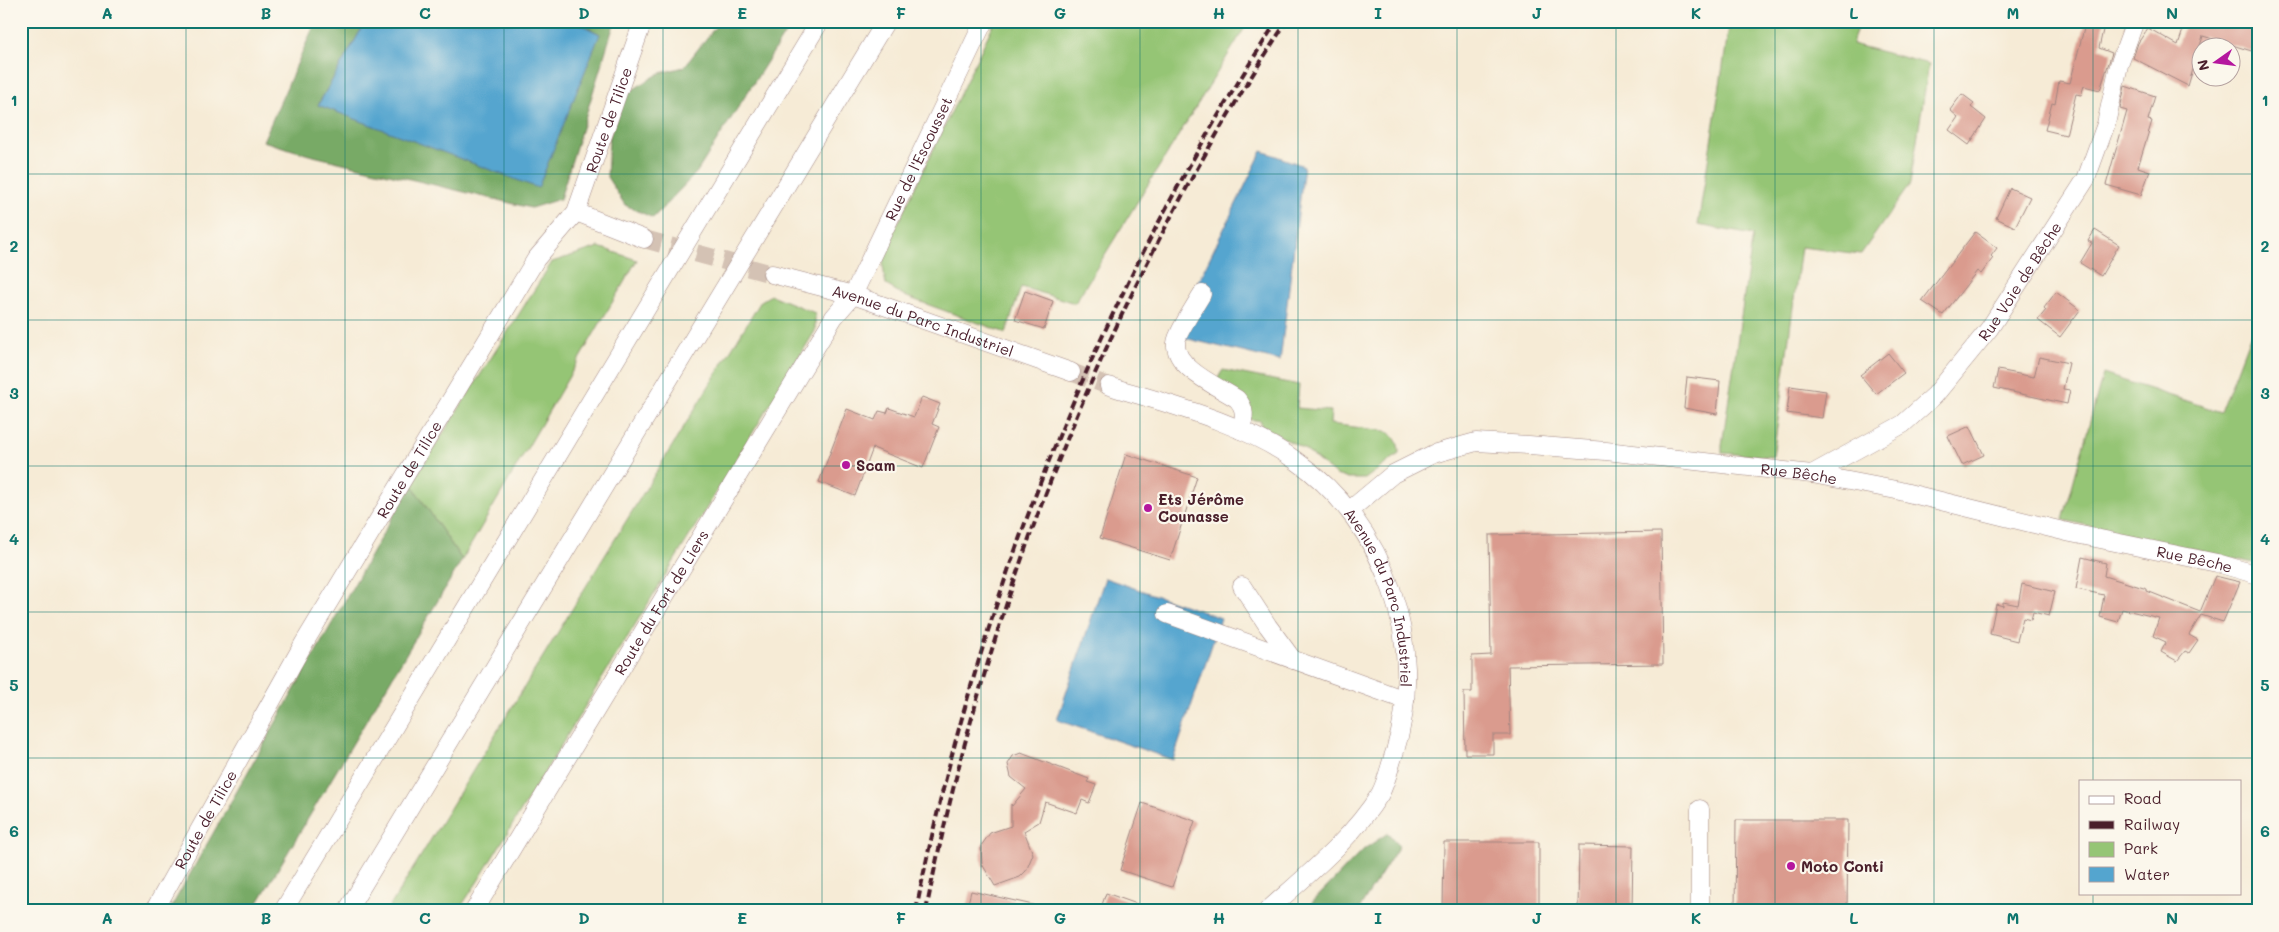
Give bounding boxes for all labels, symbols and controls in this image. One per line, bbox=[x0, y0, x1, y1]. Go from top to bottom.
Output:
text: A bbox=[101, 2, 113, 23]
text: B bbox=[261, 2, 271, 23]
text: C bbox=[419, 2, 431, 23]
text: D bbox=[578, 2, 590, 23]
text: E bbox=[737, 2, 747, 23]
text: F bbox=[896, 2, 906, 23]
text: G bbox=[1054, 2, 1066, 23]
text: H bbox=[1213, 2, 1225, 23]
text: I bbox=[1374, 2, 1382, 23]
text: J bbox=[1532, 2, 1542, 23]
text: K bbox=[1691, 2, 1701, 23]
text: L bbox=[1849, 2, 1859, 23]
text: M bbox=[2007, 2, 2019, 23]
text: N bbox=[2166, 2, 2178, 23]
north arrow bbox=[2192, 38, 2242, 88]
text: N bbox=[2192, 58, 2213, 73]
street label: Route de Tilice bbox=[581, 65, 636, 175]
text: 1 bbox=[10, 89, 18, 110]
text: 1 bbox=[2261, 89, 2269, 110]
street label: Rue de l'Escousset bbox=[880, 93, 956, 224]
street label: Rue Voie de Bêche bbox=[1973, 218, 2066, 345]
text: 2 bbox=[10, 235, 19, 256]
text: 2 bbox=[2261, 235, 2270, 256]
street label: Avenue du Parc Industriel bbox=[830, 280, 1016, 361]
text: 3 bbox=[9, 382, 19, 403]
text: 3 bbox=[2260, 382, 2270, 403]
street label: Route de Tilice bbox=[372, 417, 446, 522]
place label: Scam bbox=[856, 455, 896, 475]
street label: Rue Bêche bbox=[1760, 458, 1839, 489]
marker: Scam bbox=[840, 459, 852, 471]
place label: Ets Jérôme Counasse bbox=[1158, 489, 1244, 526]
marker: Ets Jérôme Counasse bbox=[1142, 502, 1154, 514]
street label: Avenue du Parc Industriel bbox=[1340, 503, 1416, 687]
street label: Route du Fort de Liers bbox=[609, 526, 713, 679]
text: 4 bbox=[9, 528, 19, 549]
text: 4 bbox=[2260, 528, 2270, 549]
street label: Rue Bêche bbox=[2155, 541, 2235, 577]
text: 5 bbox=[9, 674, 19, 695]
text: 5 bbox=[2260, 674, 2270, 695]
street label: Route de Tilice bbox=[170, 766, 241, 872]
legend bbox=[2079, 780, 2242, 894]
text: Road bbox=[2124, 788, 2161, 808]
text: Railway bbox=[2124, 814, 2180, 834]
text: 6 bbox=[9, 820, 19, 841]
text: 6 bbox=[2260, 820, 2270, 841]
text: Park bbox=[2124, 838, 2158, 858]
place label: Moto Conti bbox=[1801, 856, 1884, 876]
marker: Moto Conti bbox=[1785, 860, 1797, 872]
text: Water bbox=[2124, 864, 2170, 884]
text: A bbox=[101, 907, 113, 928]
text: B bbox=[261, 907, 271, 928]
text: C bbox=[419, 907, 431, 928]
text: D bbox=[578, 907, 590, 928]
text: E bbox=[737, 907, 747, 928]
text: F bbox=[896, 907, 906, 928]
text: G bbox=[1054, 907, 1066, 928]
text: H bbox=[1213, 907, 1225, 928]
text: I bbox=[1374, 907, 1382, 928]
text: J bbox=[1532, 907, 1542, 928]
text: K bbox=[1691, 907, 1701, 928]
text: L bbox=[1849, 907, 1859, 928]
text: M bbox=[2007, 907, 2019, 928]
text: N bbox=[2166, 907, 2178, 928]

